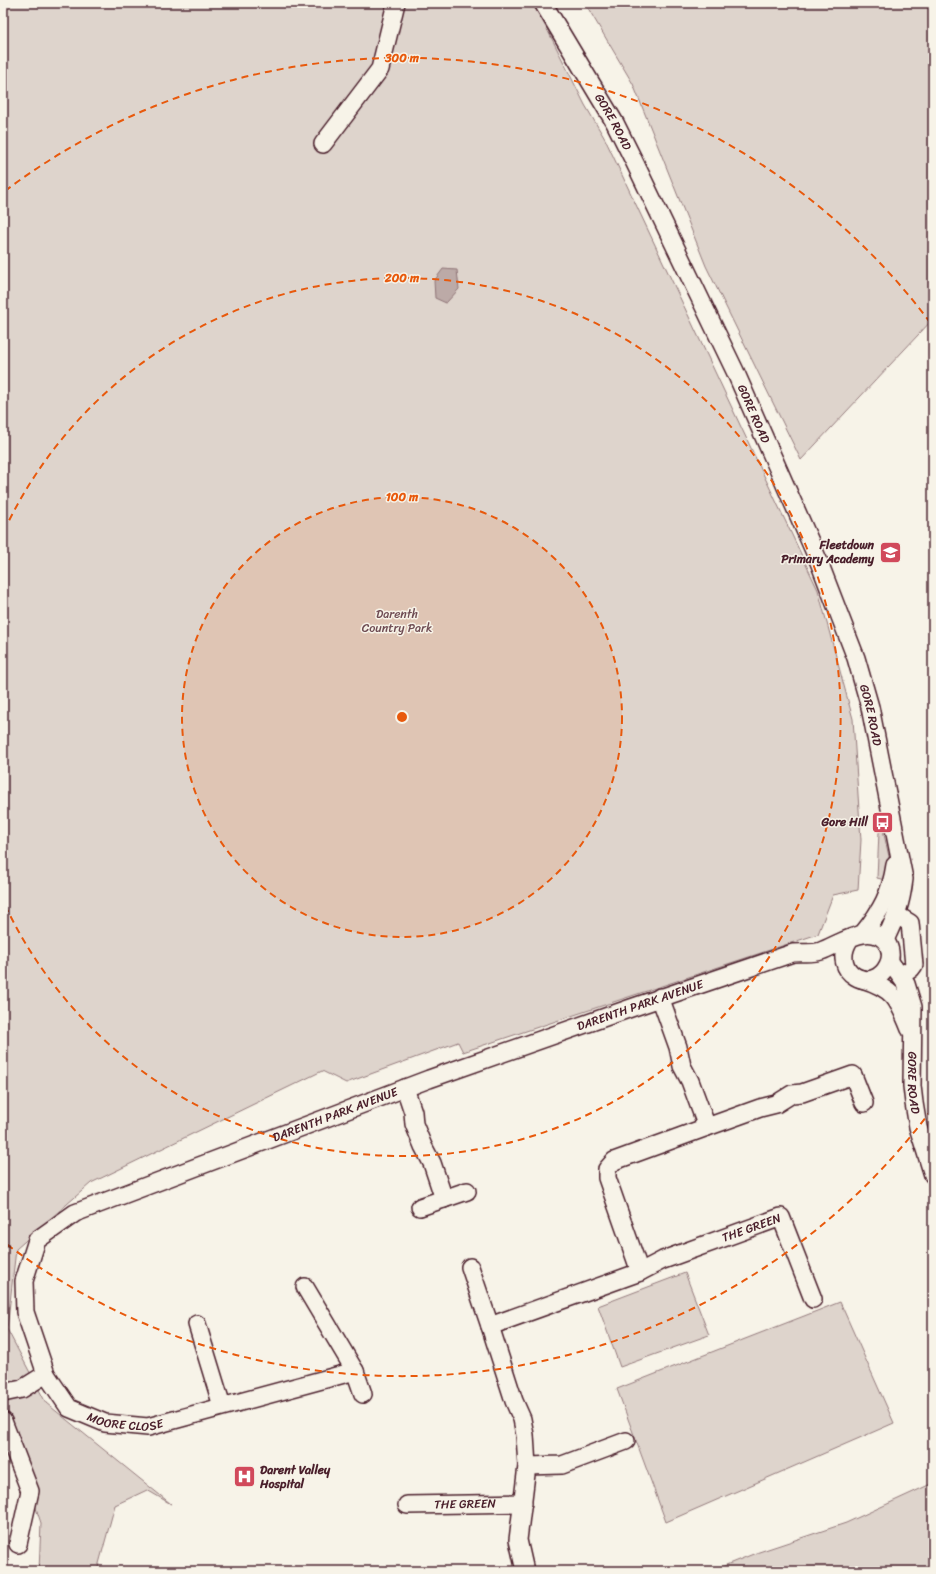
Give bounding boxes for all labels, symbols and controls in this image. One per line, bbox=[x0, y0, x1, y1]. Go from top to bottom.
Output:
text: 300 m bbox=[384, 47, 420, 69]
street label: GORE ROAD bbox=[589, 89, 638, 155]
text: 200 m bbox=[384, 267, 420, 289]
street label: GORE ROAD bbox=[731, 381, 777, 447]
text: 100 m bbox=[386, 486, 419, 508]
place label: Fleetdown Primary Academy bbox=[781, 534, 875, 570]
school or university icon: Fleetdown Primary Academy bbox=[877, 539, 903, 565]
park label: Darenth Country Park bbox=[362, 603, 432, 639]
street label: GORE ROAD bbox=[853, 682, 889, 748]
centre of rings bbox=[395, 710, 409, 724]
bus stop icon: Gore Hill bbox=[870, 809, 896, 835]
place label: Gore Hill bbox=[821, 811, 869, 833]
street label: DARENTH PARK AVENUE bbox=[574, 973, 708, 1037]
street label: GORE ROAD bbox=[901, 1051, 927, 1116]
street label: DARENTH PARK AVENUE bbox=[269, 1080, 402, 1148]
street label: THE GREEN bbox=[719, 1207, 785, 1249]
street label: MOORE CLOSE bbox=[84, 1406, 167, 1438]
place label: Darent Valley Hospital bbox=[259, 1459, 331, 1495]
hospital icon: Darent Valley Hospital bbox=[232, 1464, 258, 1490]
street label: THE GREEN bbox=[434, 1492, 497, 1516]

